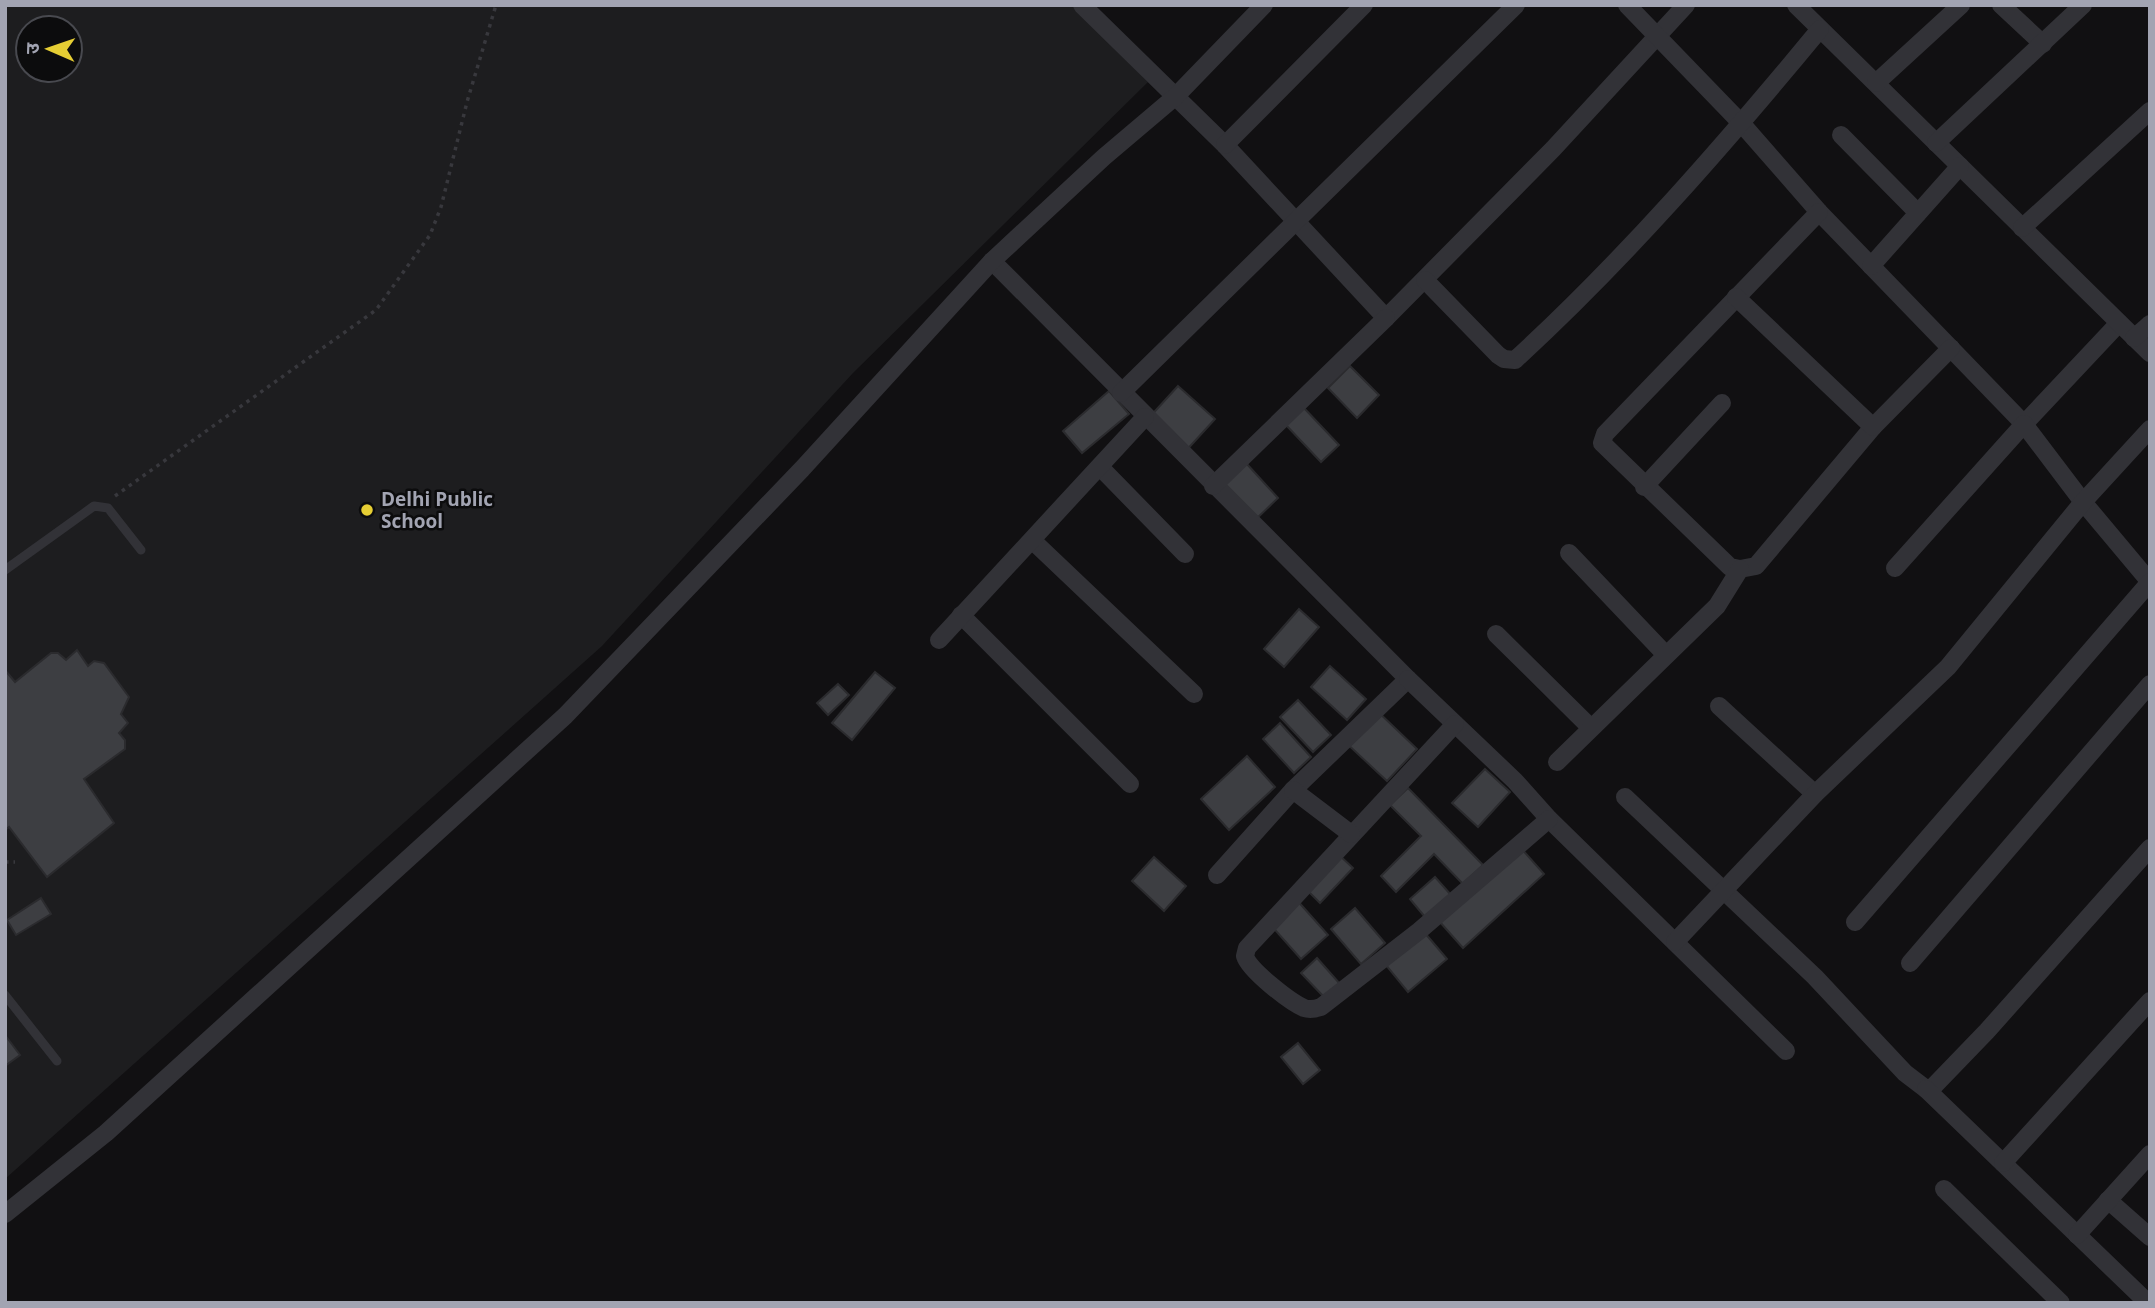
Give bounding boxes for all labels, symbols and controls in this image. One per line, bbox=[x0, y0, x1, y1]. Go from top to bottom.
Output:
north arrow bbox=[14, 14, 84, 84]
text: उ bbox=[19, 42, 45, 54]
place label: Delhi Public School bbox=[381, 486, 493, 534]
marker: Delhi Public School bbox=[359, 502, 375, 518]

